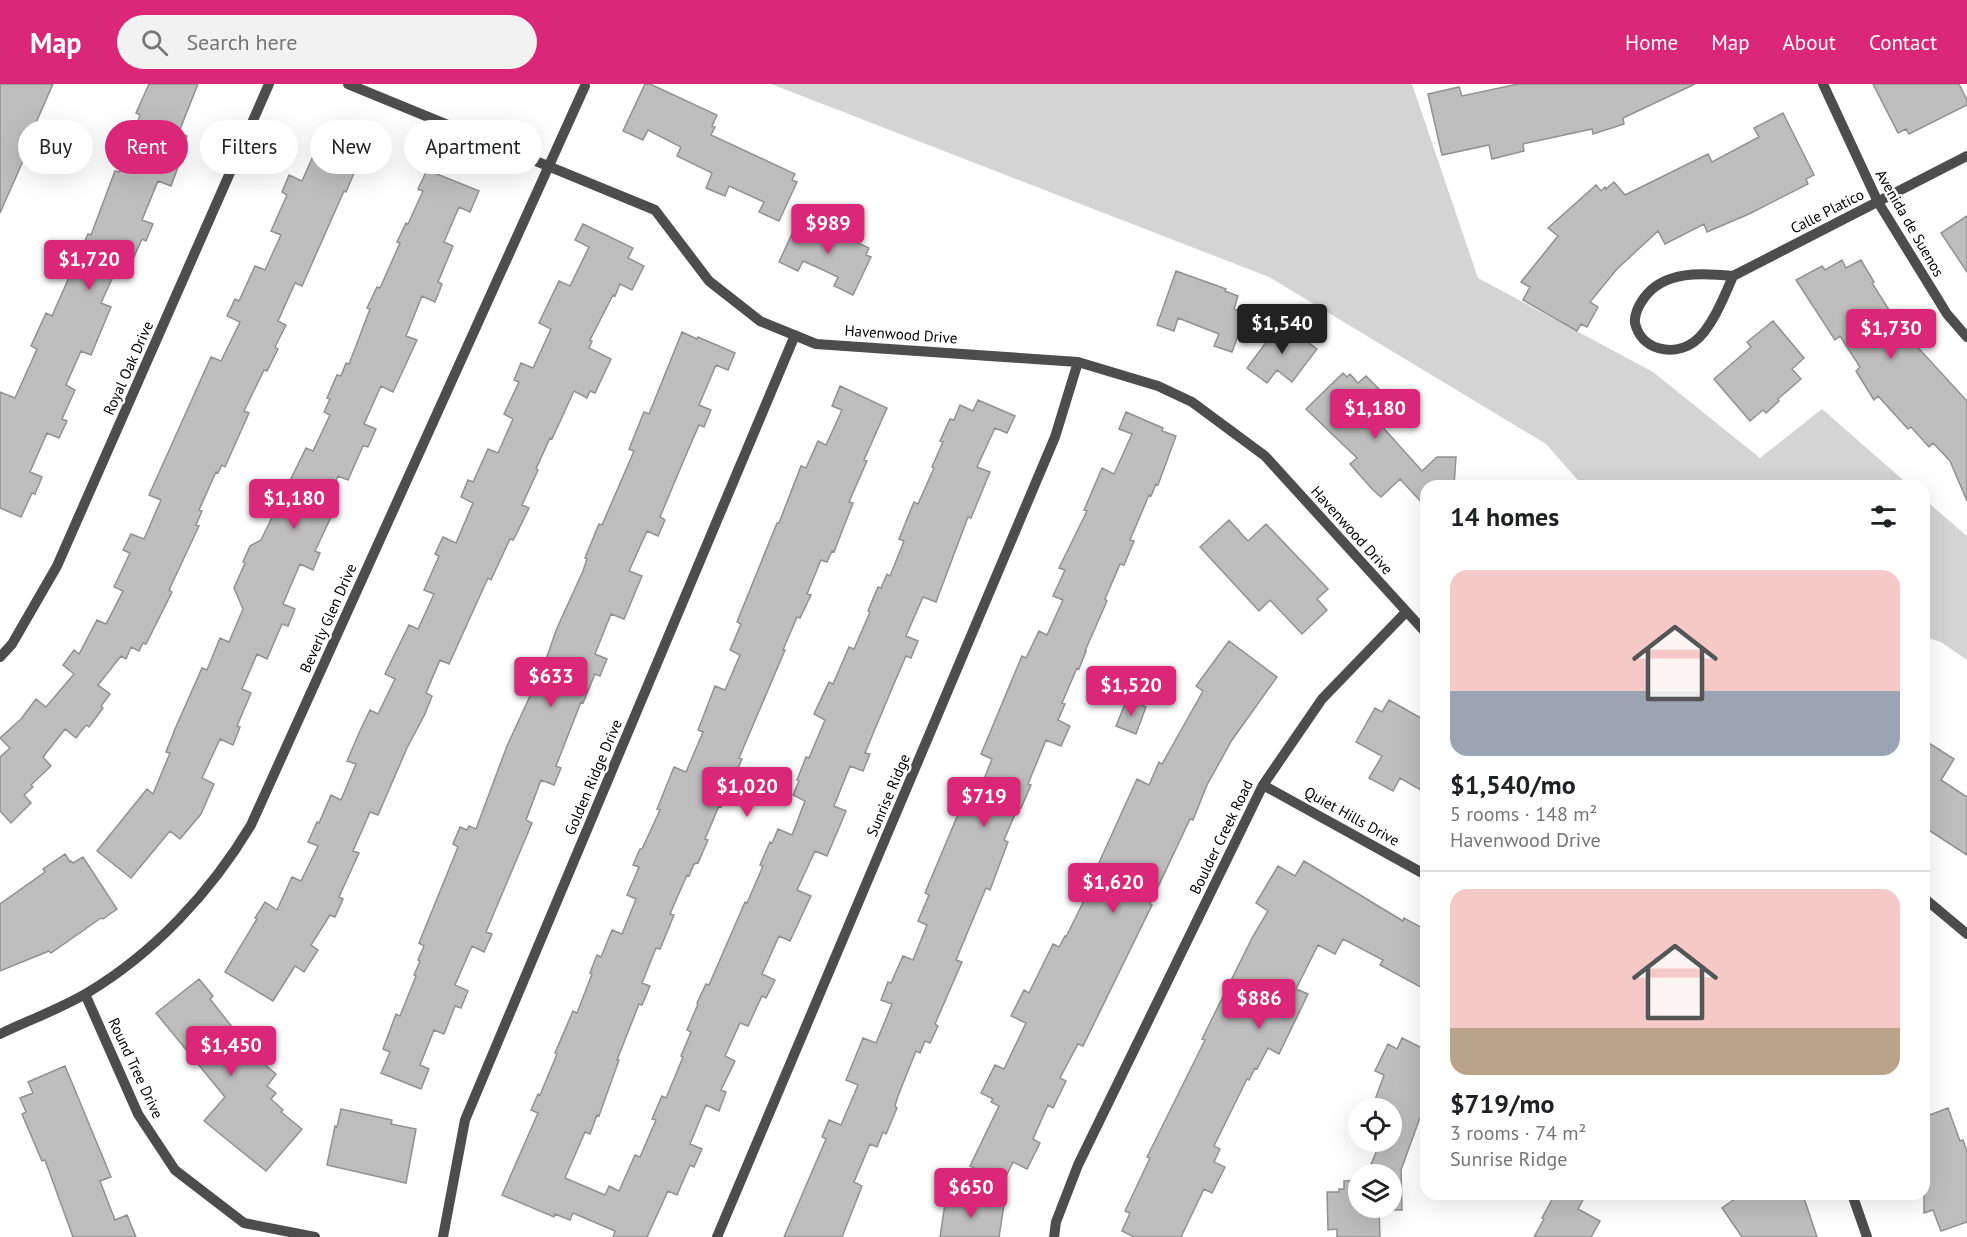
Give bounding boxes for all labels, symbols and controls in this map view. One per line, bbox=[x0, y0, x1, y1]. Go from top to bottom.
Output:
search box bbox=[117, 15, 537, 69]
text: Map bbox=[30, 24, 81, 61]
icon: search bbox=[138, 26, 171, 59]
text: Search here bbox=[186, 28, 297, 56]
text: Home bbox=[1625, 29, 1678, 56]
text: Map bbox=[1711, 29, 1750, 56]
text: About bbox=[1783, 29, 1836, 56]
text: Contact bbox=[1869, 29, 1937, 56]
chip: Buy bbox=[18, 120, 93, 174]
chip: Rent bbox=[105, 120, 188, 174]
chip: Filters bbox=[200, 120, 298, 174]
chip: New bbox=[310, 120, 392, 174]
chip: Apartment bbox=[404, 120, 542, 174]
street label: Avenida de Suenos bbox=[1872, 166, 1948, 280]
street label: Calle Platico bbox=[1787, 184, 1867, 238]
pin: $989 bbox=[792, 204, 864, 255]
text: $989 bbox=[805, 210, 851, 236]
pin: $1,720 bbox=[40, 240, 138, 291]
text: $1,720 bbox=[58, 246, 120, 272]
pin: $1,540 bbox=[1233, 304, 1331, 355]
pin: $1,730 bbox=[1842, 309, 1940, 360]
text: $1,540 bbox=[1251, 310, 1313, 336]
text: $1,730 bbox=[1860, 315, 1922, 341]
street label: Royal Oak Drive bbox=[99, 318, 157, 418]
street label: Havenwood Drive bbox=[844, 321, 958, 347]
pin: $1,180 bbox=[1326, 389, 1424, 440]
text: $1,180 bbox=[1344, 395, 1406, 421]
pin: $1,180 bbox=[245, 479, 343, 530]
street label: Havenwood Drive bbox=[1307, 482, 1397, 578]
text: $1,180 bbox=[263, 485, 325, 511]
text: 14 homes bbox=[1450, 500, 1559, 533]
icon: filters bbox=[1867, 500, 1900, 533]
street label: Beverly Glen Drive bbox=[295, 560, 361, 676]
icon: home bbox=[1621, 609, 1729, 717]
pin: $633 bbox=[515, 657, 587, 708]
text: $633 bbox=[528, 663, 574, 689]
pin: $1,520 bbox=[1082, 666, 1180, 717]
text: $1,520 bbox=[1100, 672, 1162, 698]
street label: Golden Ridge Drive bbox=[560, 716, 626, 838]
street label: Sunrise Ridge bbox=[862, 751, 914, 839]
pin: $1,020 bbox=[698, 767, 796, 818]
text: $1,540/mo bbox=[1450, 768, 1576, 801]
text: $1,020 bbox=[716, 773, 778, 799]
pin: $719 bbox=[948, 777, 1020, 828]
street label: Boulder Creek Road bbox=[1185, 777, 1257, 897]
street label: Quiet Hills Drive bbox=[1301, 782, 1403, 850]
text: $719 bbox=[961, 783, 1007, 809]
text: 5 rooms · 148 m² bbox=[1450, 801, 1597, 827]
text: Havenwood Drive bbox=[1450, 827, 1601, 853]
pin: $1,620 bbox=[1064, 863, 1162, 914]
text: $1,620 bbox=[1082, 869, 1144, 895]
icon: home bbox=[1621, 928, 1729, 1036]
pin: $886 bbox=[1223, 979, 1295, 1030]
text: $886 bbox=[1236, 985, 1282, 1011]
street label: Round Tree Drive bbox=[104, 1015, 168, 1121]
pin: $1,450 bbox=[182, 1026, 280, 1077]
text: $1,450 bbox=[200, 1032, 262, 1058]
text: $719/mo bbox=[1450, 1087, 1554, 1120]
map controls bbox=[1348, 1098, 1402, 1218]
button: locate bbox=[1348, 1098, 1402, 1152]
text: 3 rooms · 74 m² bbox=[1450, 1120, 1586, 1146]
text: Sunrise Ridge bbox=[1450, 1146, 1567, 1172]
button: layers bbox=[1348, 1164, 1402, 1218]
pin: $650 bbox=[935, 1168, 1007, 1219]
text: $650 bbox=[948, 1174, 994, 1200]

